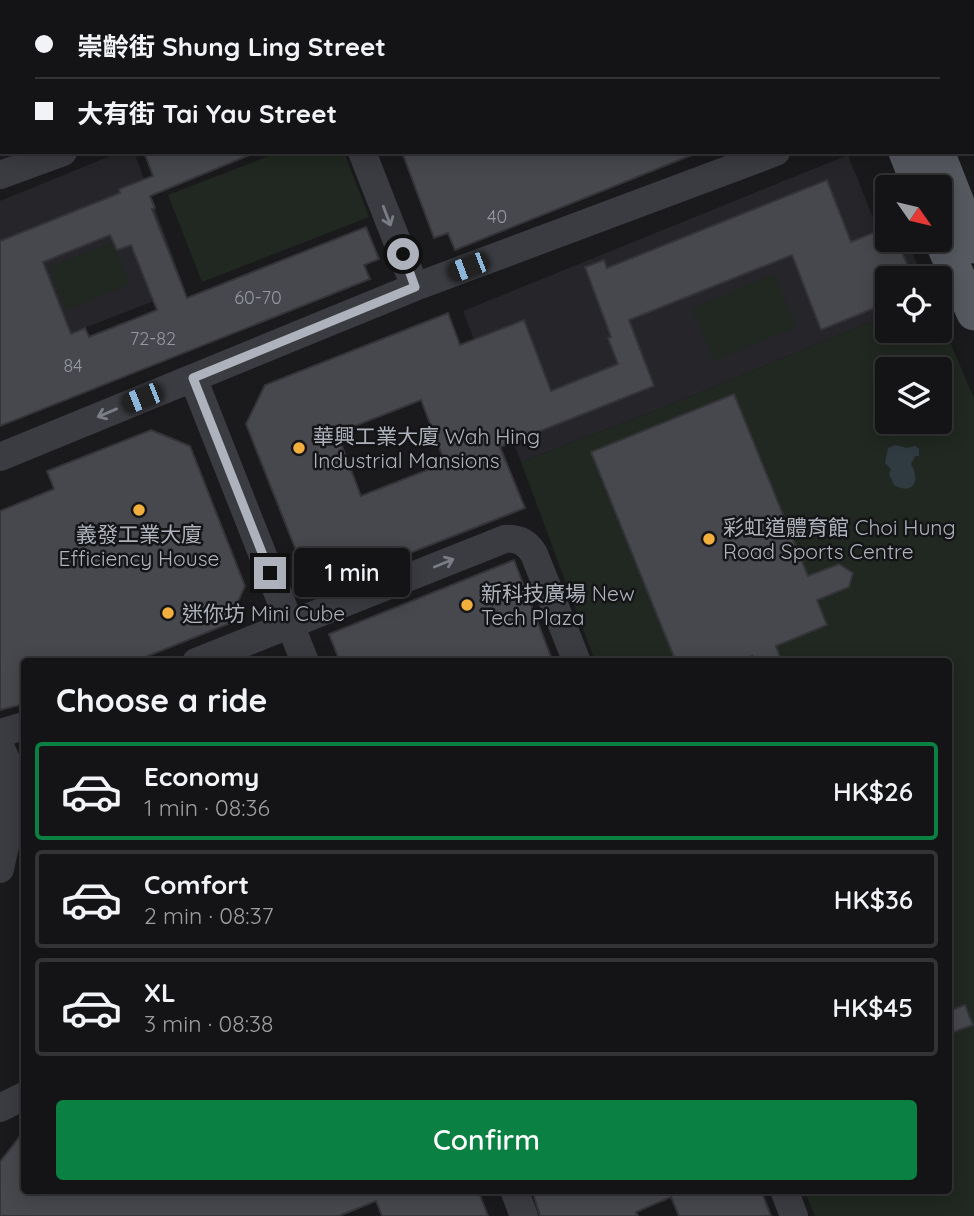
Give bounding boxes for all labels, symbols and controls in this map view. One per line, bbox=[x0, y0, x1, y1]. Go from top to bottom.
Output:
text: 崇齡街 Shung Ling Street bbox=[77, 30, 386, 63]
text: 大有街 Tai Yau Street bbox=[77, 97, 337, 130]
north arrow bbox=[875, 175, 952, 252]
map controls bbox=[875, 175, 952, 434]
one-way arrow bbox=[382, 204, 395, 226]
house number: 40 bbox=[487, 205, 507, 228]
route start bbox=[387, 238, 419, 270]
car bbox=[445, 250, 492, 284]
button: locate bbox=[875, 266, 952, 343]
house number: 60-70 bbox=[234, 286, 282, 309]
house number: 72-82 bbox=[130, 327, 176, 350]
house number: 84 bbox=[63, 354, 83, 377]
button: layers bbox=[875, 357, 952, 434]
car bbox=[119, 380, 166, 416]
one-way arrow bbox=[97, 407, 119, 420]
place label: 華興工業大廈 Wah Hing Industrial Mansions bbox=[313, 423, 540, 473]
marker: 華興工業大廈 Wah Hing Industrial Mansions bbox=[291, 440, 307, 456]
marker: 義發工業大廈 Efficiency House bbox=[131, 502, 147, 518]
place label: 彩虹道體育館 Choi Hung Road Sports Centre bbox=[723, 514, 956, 564]
place label: 義發工業大廈 Efficiency House bbox=[59, 521, 219, 571]
marker: 彩虹道體育館 Choi Hung Road Sports Centre bbox=[701, 531, 717, 547]
callout: 1 min bbox=[294, 548, 410, 598]
one-way arrow bbox=[433, 555, 455, 568]
route end bbox=[254, 557, 286, 589]
text: 1 min bbox=[324, 558, 380, 587]
place label: 新科技廣場 New Tech Plaza bbox=[481, 580, 635, 630]
marker: 新科技廣場 New Tech Plaza bbox=[459, 597, 475, 613]
place label: 迷你坊 Mini Cube bbox=[182, 600, 345, 626]
marker: 迷你坊 Mini Cube bbox=[160, 605, 176, 621]
text: Choose a ride bbox=[56, 680, 268, 720]
icon: car bbox=[60, 760, 123, 823]
text: Economy bbox=[144, 760, 259, 793]
text: HK$26 bbox=[833, 775, 913, 808]
text: 1 min · 08:36 bbox=[144, 793, 270, 822]
icon: car bbox=[60, 868, 123, 931]
text: Comfort bbox=[144, 868, 249, 901]
text: HK$36 bbox=[834, 883, 913, 916]
text: 2 min · 08:37 bbox=[144, 901, 274, 930]
icon: car bbox=[60, 976, 123, 1039]
text: XL bbox=[144, 976, 176, 1009]
text: HK$45 bbox=[832, 991, 913, 1024]
text: 3 min · 08:38 bbox=[144, 1009, 273, 1038]
button: Confirm bbox=[56, 1100, 917, 1180]

